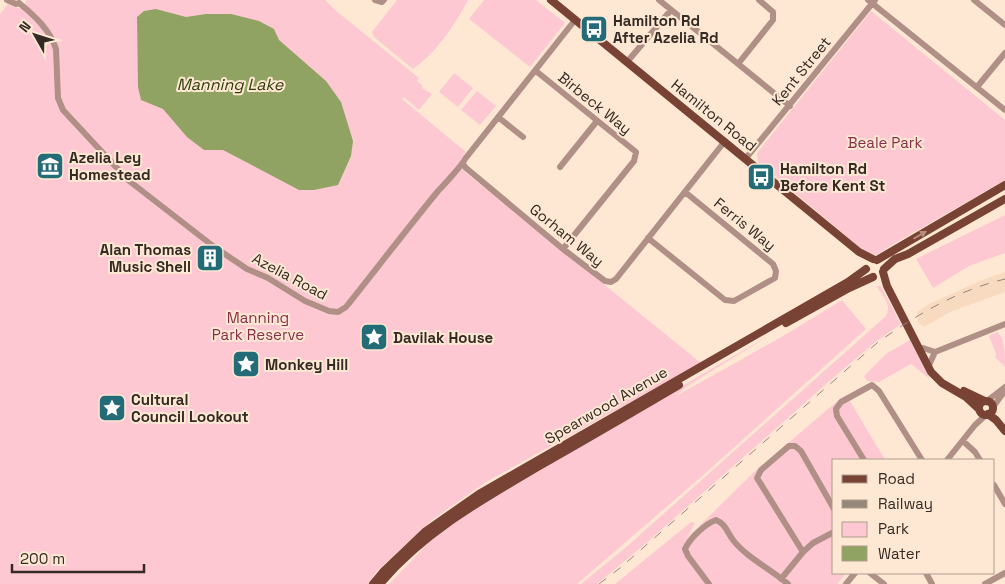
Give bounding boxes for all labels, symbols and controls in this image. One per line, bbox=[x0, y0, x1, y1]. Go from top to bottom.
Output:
north arrow bbox=[10, 10, 60, 60]
place label: Hamilton Rd After Azelia Rd bbox=[613, 11, 719, 47]
bus stop icon: Hamilton Rd After Azelia Rd bbox=[579, 14, 609, 44]
text: N bbox=[15, 18, 35, 36]
street label: Kent Street bbox=[767, 33, 835, 109]
street label: Birbeck Way bbox=[554, 68, 636, 138]
water label: Manning Lake bbox=[177, 74, 284, 95]
street label: Hamilton Road bbox=[667, 75, 761, 155]
park label: Beale Park bbox=[847, 133, 923, 152]
place label: Azelia Ley Homestead bbox=[69, 148, 151, 184]
museum icon: Azelia Ley Homestead bbox=[35, 151, 65, 181]
place label: Hamilton Rd Before Kent St bbox=[780, 159, 886, 195]
bus stop icon: Hamilton Rd Before Kent St bbox=[746, 162, 776, 192]
street label: Ferris Way bbox=[710, 193, 780, 255]
street label: Gorham Way bbox=[526, 199, 608, 271]
one-way arrow bbox=[913, 231, 926, 240]
place label: Alan Thomas Music Shell bbox=[100, 240, 191, 276]
building icon: Alan Thomas Music Shell bbox=[195, 243, 225, 273]
street label: Azelia Road bbox=[249, 248, 331, 304]
park label: Manning Park Reserve bbox=[212, 308, 304, 344]
place icon: Davilak House bbox=[359, 322, 389, 352]
place label: Davilak House bbox=[393, 328, 494, 347]
place icon: Monkey Hill bbox=[231, 349, 261, 379]
place label: Monkey Hill bbox=[265, 355, 348, 374]
street label: Spearwood Avenue bbox=[541, 362, 671, 448]
place label: Cultural Council Lookout bbox=[131, 390, 249, 426]
place icon: Cultural Council Lookout bbox=[97, 393, 127, 423]
legend bbox=[832, 459, 995, 574]
text: Road bbox=[878, 469, 915, 488]
text: Railway bbox=[878, 494, 933, 513]
text: Park bbox=[878, 519, 909, 538]
scale bar bbox=[12, 542, 145, 574]
text: Water bbox=[878, 544, 921, 563]
text: 200 m bbox=[20, 549, 65, 568]

